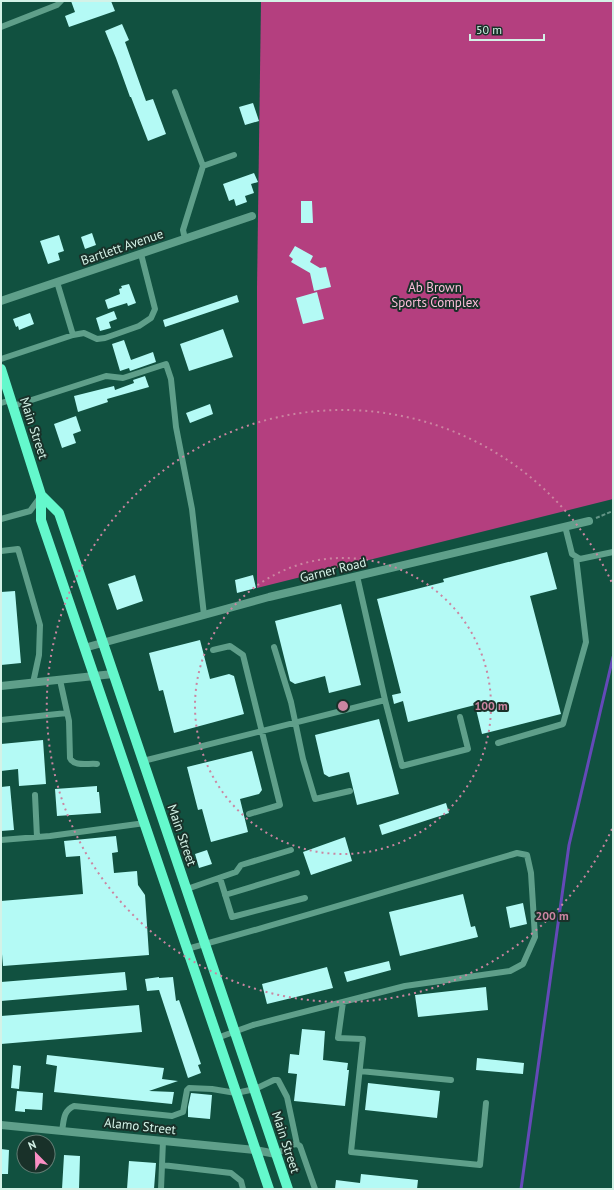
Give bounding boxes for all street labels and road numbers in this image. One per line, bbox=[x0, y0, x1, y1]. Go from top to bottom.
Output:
street label: Bartlett Avenue bbox=[79, 225, 165, 269]
street label: Main Street bbox=[16, 395, 52, 462]
street label: Garner Road bbox=[298, 554, 368, 586]
street label: Main Street bbox=[164, 802, 201, 869]
street label: Main Street bbox=[268, 1109, 304, 1176]
street label: Alamo Street bbox=[103, 1114, 177, 1138]

